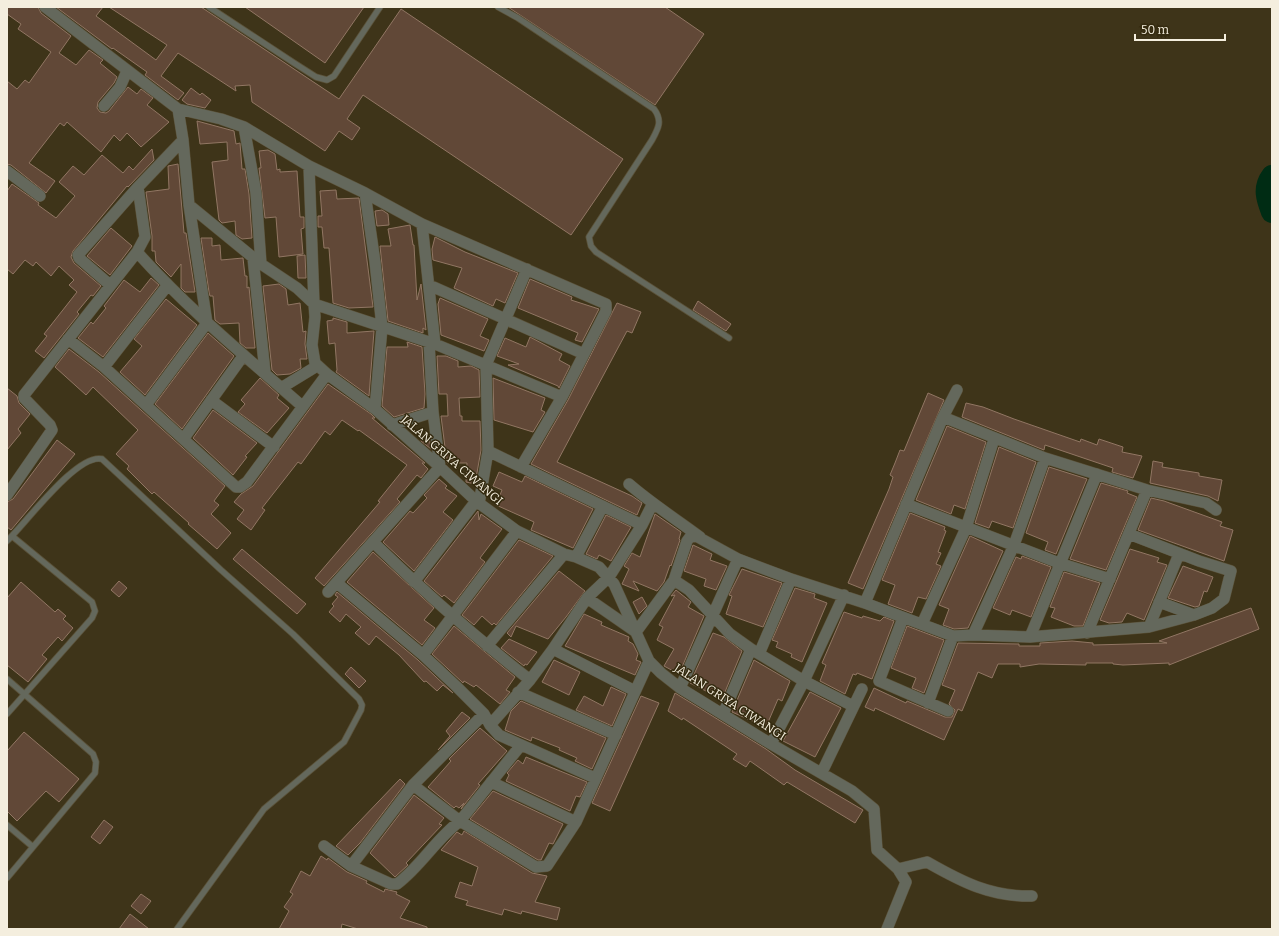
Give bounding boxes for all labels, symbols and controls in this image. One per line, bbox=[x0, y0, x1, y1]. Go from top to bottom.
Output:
scale bar bbox=[1135, 16, 1225, 42]
text: 50 m bbox=[1141, 23, 1170, 37]
street label: JALAN GRIYA CIWANGI bbox=[398, 411, 506, 508]
street label: JALAN GRIYA CIWANGI bbox=[671, 660, 788, 743]

